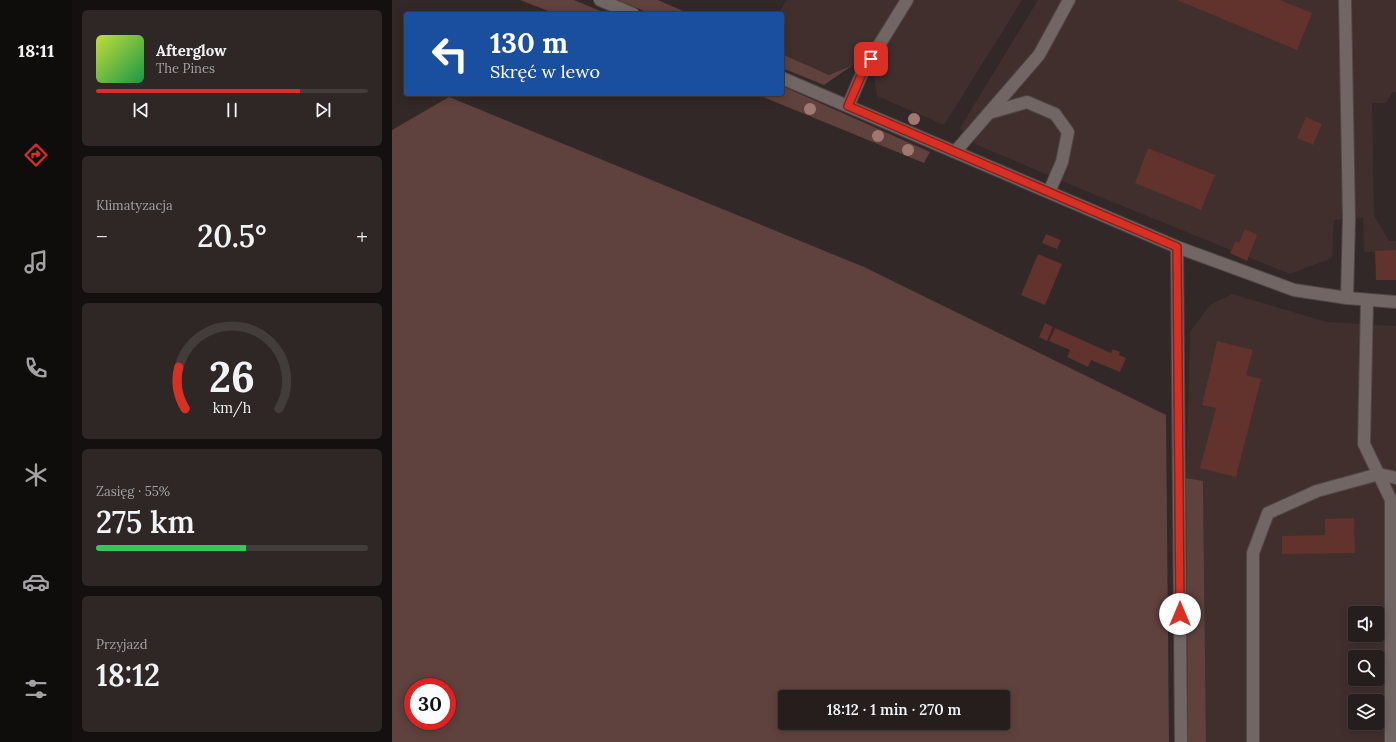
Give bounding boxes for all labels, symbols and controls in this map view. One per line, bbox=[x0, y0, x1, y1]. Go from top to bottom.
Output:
text: 130 m bbox=[490, 25, 568, 61]
icon: left bbox=[424, 28, 476, 80]
text: 18:11 bbox=[18, 39, 54, 62]
text: Afterglow bbox=[156, 41, 226, 60]
pin bbox=[854, 42, 888, 76]
icon: arrive bbox=[860, 48, 882, 70]
text: The Pines bbox=[156, 60, 215, 77]
text: Skręć w lewo bbox=[490, 60, 600, 83]
icon: previous bbox=[130, 99, 152, 121]
icon: pause bbox=[221, 99, 243, 121]
icon: next bbox=[312, 99, 334, 121]
icon: directions bbox=[22, 141, 50, 169]
text: Klimatyzacja bbox=[96, 197, 173, 214]
text: 20.5° bbox=[197, 217, 267, 255]
text: − bbox=[96, 222, 108, 250]
text: + bbox=[356, 222, 368, 250]
icon: music bbox=[22, 248, 50, 276]
text: 26 bbox=[209, 350, 255, 403]
icon: phone bbox=[22, 354, 50, 382]
text: km/h bbox=[213, 399, 252, 418]
icon: climate bbox=[22, 461, 50, 489]
text: Zasięg · 55% bbox=[96, 483, 170, 500]
text: 275 km bbox=[96, 503, 195, 541]
icon: car bbox=[22, 568, 50, 596]
position arrow bbox=[1159, 593, 1201, 635]
map controls bbox=[1348, 606, 1384, 730]
button: sound bbox=[1348, 606, 1384, 642]
text: Przyjazd bbox=[96, 636, 147, 653]
button: search bbox=[1348, 650, 1384, 686]
text: 18:12 bbox=[96, 656, 160, 694]
icon: filters bbox=[22, 675, 50, 703]
speed limit sign: 30 bbox=[404, 678, 456, 730]
button: layers bbox=[1348, 694, 1384, 730]
text: 18:12 · 1 min · 270 m bbox=[827, 700, 961, 719]

